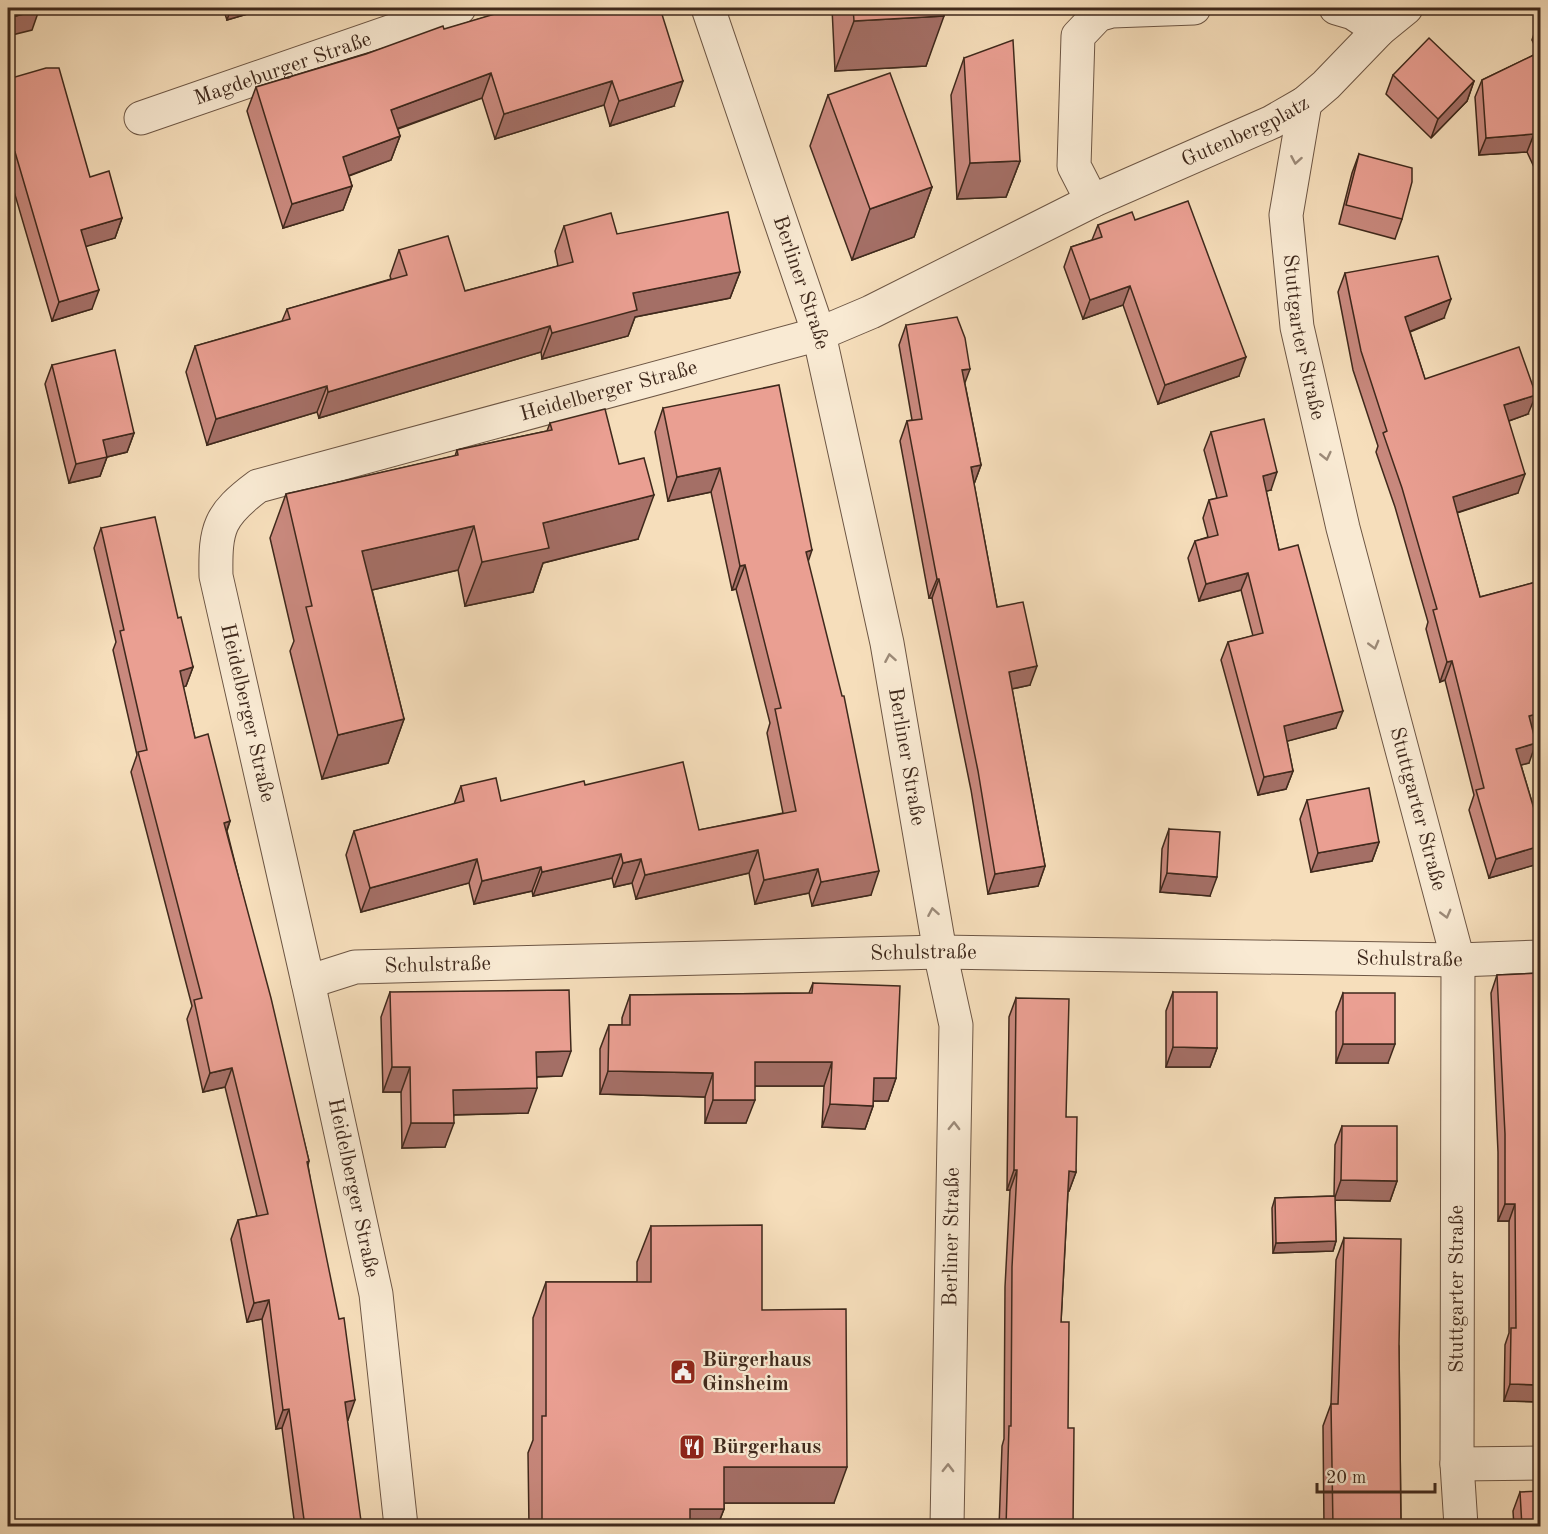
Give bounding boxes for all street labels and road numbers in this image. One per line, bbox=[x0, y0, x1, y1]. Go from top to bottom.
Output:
street label: Magdeburger Straße bbox=[191, 29, 374, 109]
street label: Gutenbergplatz bbox=[1178, 92, 1313, 171]
street label: Berliner Straße bbox=[769, 213, 833, 351]
street label: Stuttgarter Straße bbox=[1279, 253, 1328, 422]
street label: Heidelberger Straße bbox=[518, 357, 700, 425]
street label: Heidelberger Straße bbox=[216, 622, 278, 804]
street label: Berliner Straße bbox=[884, 686, 929, 827]
street label: Stuttgarter Straße bbox=[1386, 725, 1450, 893]
street label: Schulstraße bbox=[870, 941, 977, 964]
street label: Schulstraße bbox=[1356, 948, 1463, 971]
street label: Schulstraße bbox=[384, 953, 491, 977]
street label: Heidelberger Straße bbox=[324, 1096, 382, 1280]
street label: Berliner Straße bbox=[940, 1167, 964, 1307]
street label: Stuttgarter Straße bbox=[1447, 1205, 1468, 1373]

